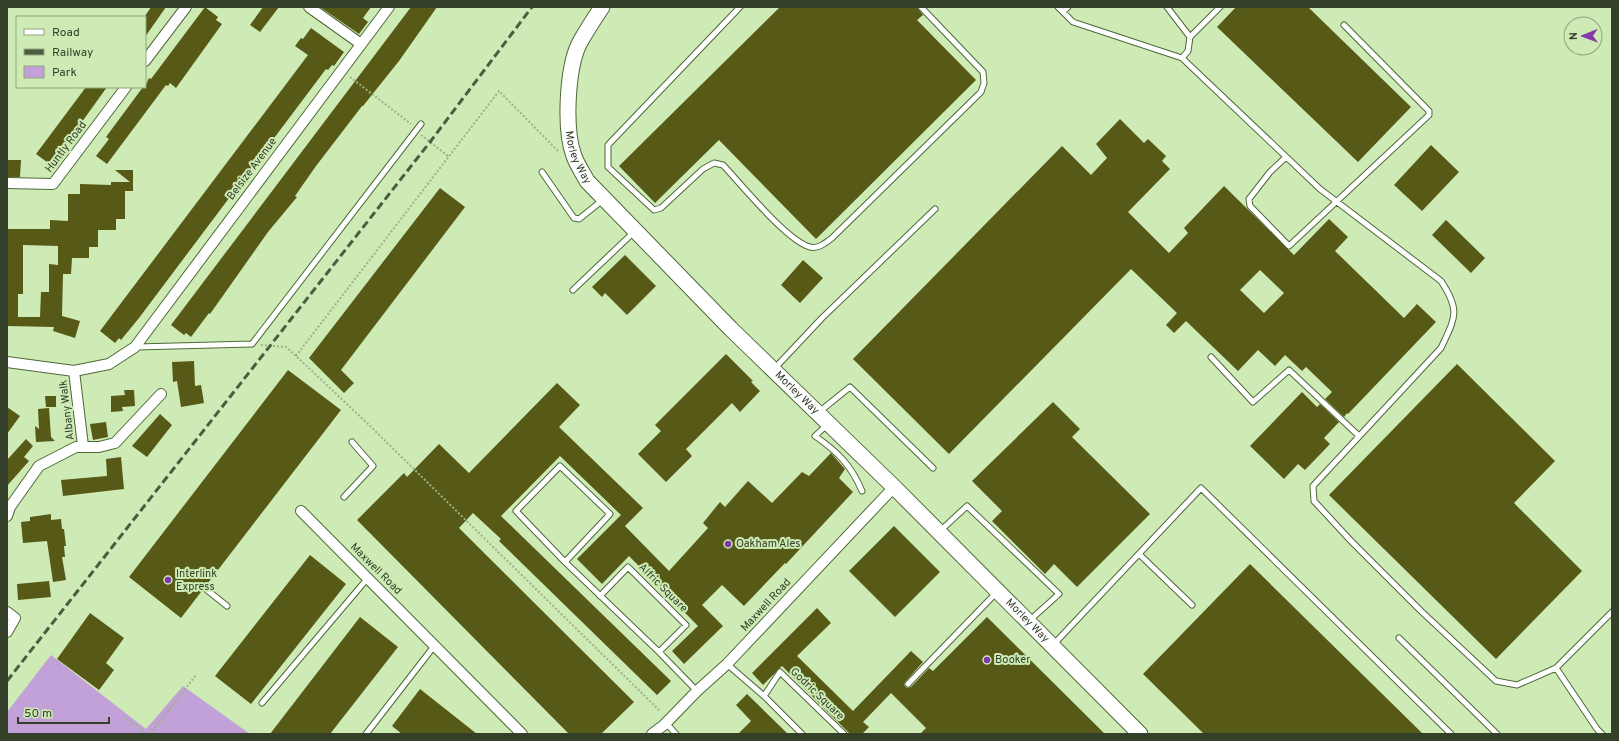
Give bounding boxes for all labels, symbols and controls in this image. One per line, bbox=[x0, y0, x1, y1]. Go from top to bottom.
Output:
legend bbox=[16, 16, 146, 88]
north arrow bbox=[1563, 16, 1603, 56]
text: Road bbox=[52, 25, 80, 41]
text: N bbox=[1567, 32, 1581, 40]
text: Railway bbox=[52, 45, 93, 61]
text: Park bbox=[52, 65, 77, 81]
street label: Huntly Road bbox=[42, 119, 90, 175]
street label: Morley Way bbox=[562, 130, 594, 187]
street label: Belsize Avenue bbox=[224, 135, 280, 203]
street label: Morley Way bbox=[772, 368, 822, 418]
street label: Albany Walk bbox=[56, 379, 78, 441]
place label: Oakham Ales bbox=[736, 537, 800, 551]
marker: Oakham Ales bbox=[723, 539, 733, 549]
street label: Maxwell Road bbox=[347, 540, 405, 598]
street label: Alfric Square bbox=[635, 560, 691, 616]
place label: Interlink Express bbox=[176, 567, 217, 594]
marker: Interlink Express bbox=[163, 575, 173, 585]
street label: Maxwell Road bbox=[738, 576, 794, 634]
street label: Morley Way bbox=[1002, 596, 1052, 646]
place label: Booker bbox=[995, 653, 1031, 667]
marker: Booker bbox=[982, 655, 992, 665]
street label: Godric Square bbox=[787, 665, 847, 723]
scale bar bbox=[18, 699, 109, 725]
text: 50 m bbox=[24, 706, 52, 722]

